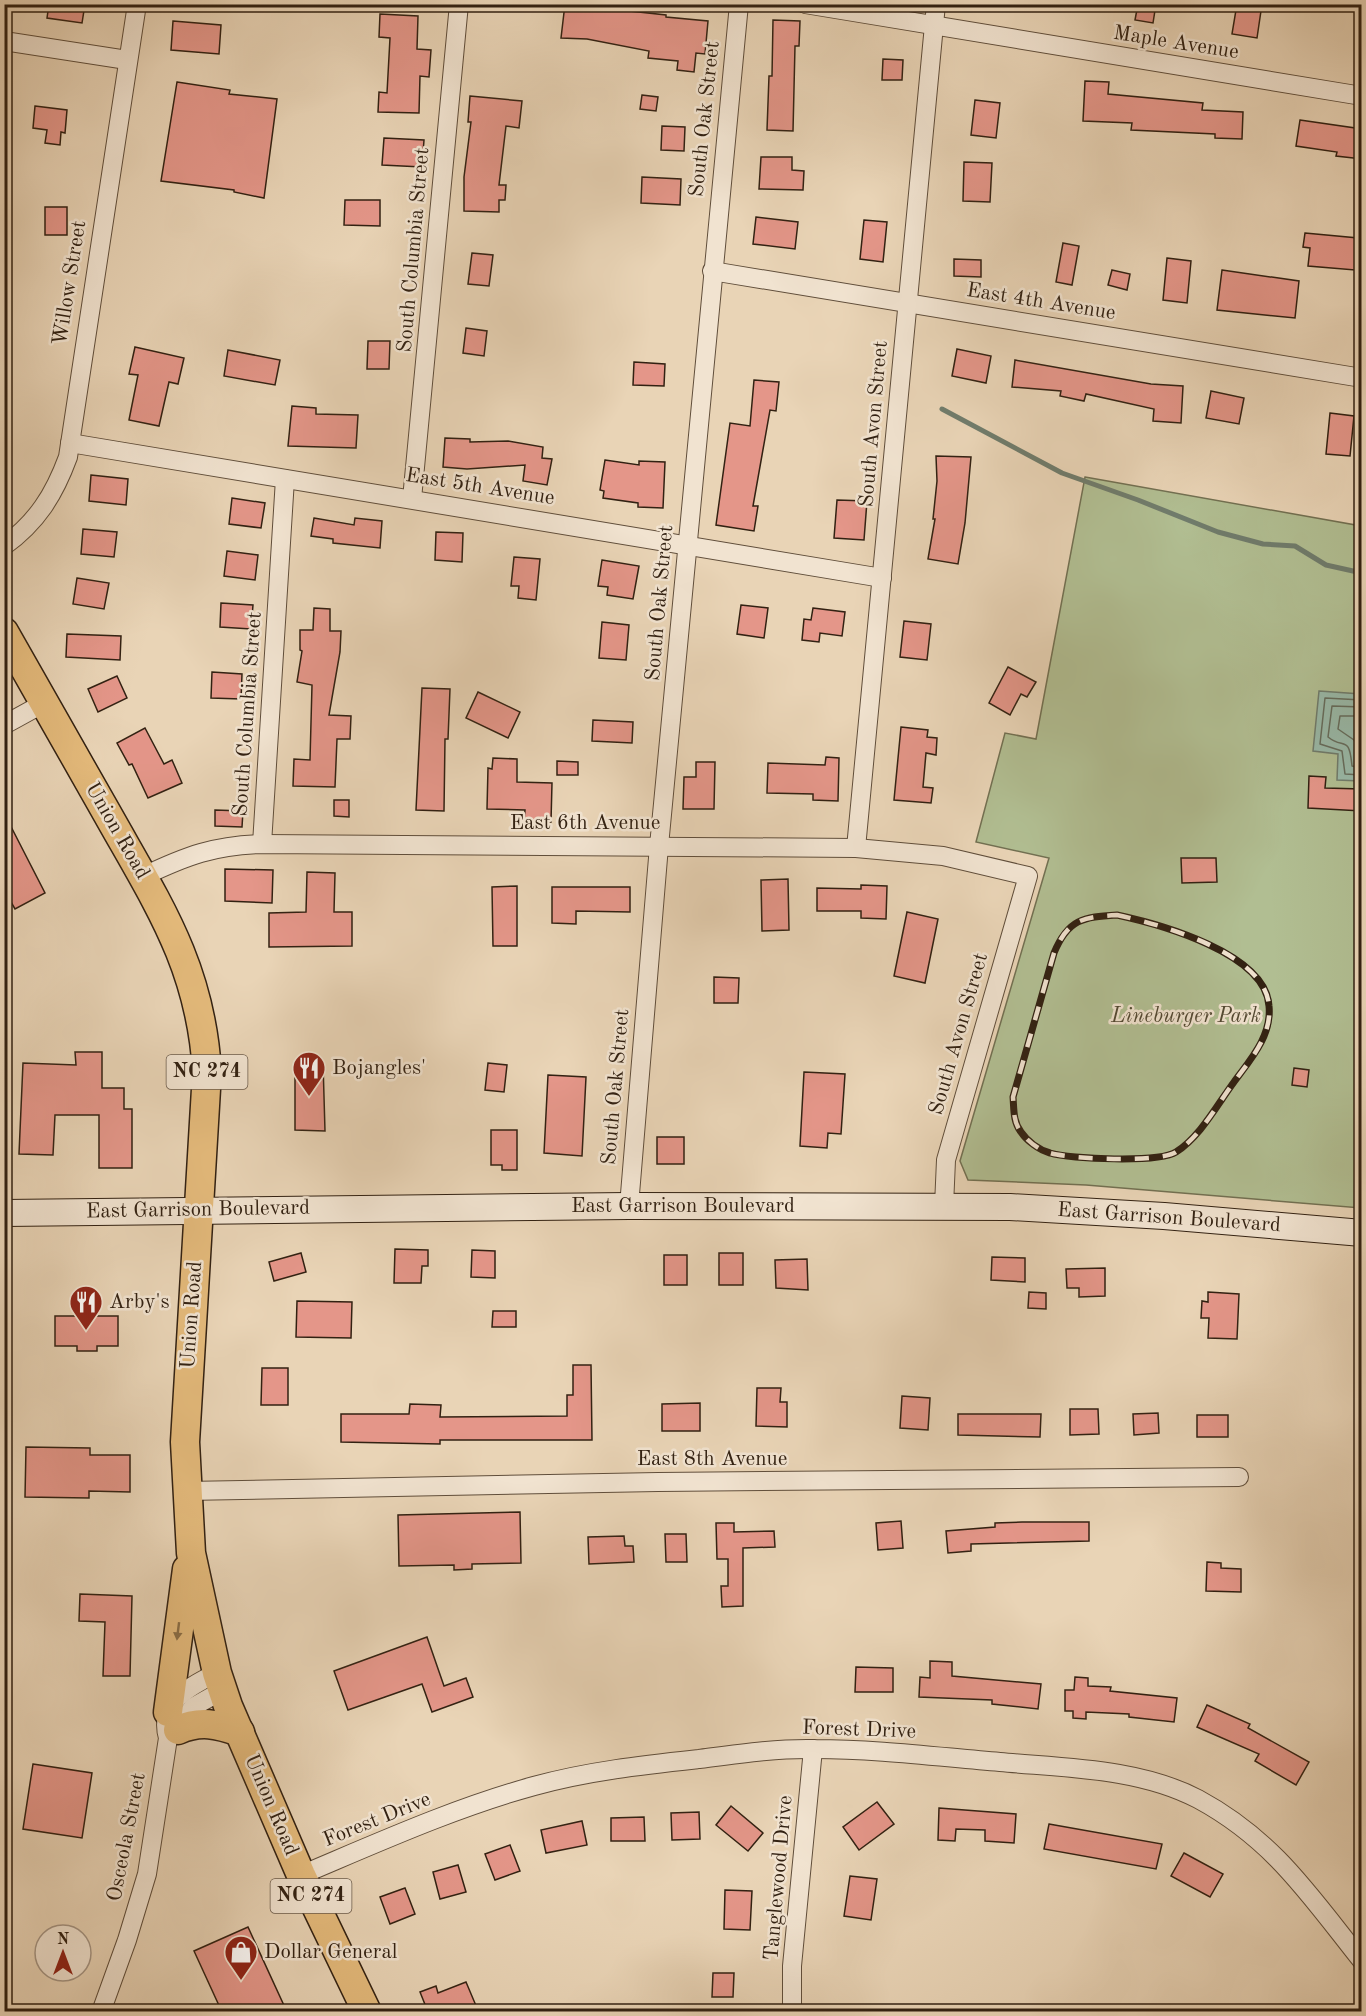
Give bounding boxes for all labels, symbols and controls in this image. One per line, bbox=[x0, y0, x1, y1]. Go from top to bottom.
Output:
street label: Maple Avenue bbox=[1112, 23, 1240, 63]
street label: South Oak Street bbox=[686, 40, 724, 198]
street label: South Columbia Street bbox=[395, 147, 433, 353]
street label: Willow Street bbox=[50, 219, 90, 347]
street label: East 4th Avenue bbox=[965, 280, 1117, 324]
street label: South Avon Street bbox=[856, 340, 892, 508]
street label: East 5th Avenue bbox=[404, 465, 556, 509]
street label: South Oak Street bbox=[643, 524, 677, 682]
street label: South Columbia Street bbox=[230, 611, 266, 817]
street label: Union Road bbox=[81, 779, 153, 883]
street label: East 6th Avenue bbox=[510, 813, 660, 834]
street label: South Avon Street bbox=[926, 951, 992, 1117]
park label: Lineburger Park bbox=[1110, 1006, 1261, 1027]
street label: South Oak Street bbox=[599, 1008, 633, 1166]
restaurant icon: Bojangles' bbox=[291, 1050, 327, 1097]
road number: NC 274 bbox=[166, 1055, 248, 1089]
place label: Bojangles' bbox=[332, 1058, 426, 1079]
street label: East Garrison Boulevard bbox=[571, 1196, 795, 1217]
street label: East Garrison Boulevard bbox=[86, 1198, 310, 1222]
street label: East Garrison Boulevard bbox=[1056, 1200, 1282, 1236]
street label: Union Road bbox=[178, 1260, 206, 1370]
restaurant icon: Arby's bbox=[68, 1284, 104, 1331]
place label: Arby's bbox=[109, 1292, 170, 1313]
street label: East 8th Avenue bbox=[637, 1449, 787, 1470]
one-way arrow bbox=[173, 1621, 183, 1640]
street label: Forest Drive bbox=[802, 1718, 916, 1742]
street label: Union Road bbox=[240, 1751, 302, 1859]
street label: Osceola Street bbox=[104, 1771, 150, 1903]
street label: Forest Drive bbox=[320, 1789, 434, 1851]
street label: Tanglewood Drive bbox=[761, 1795, 797, 1961]
road number: NC 274 bbox=[270, 1879, 352, 1913]
north arrow bbox=[33, 1923, 93, 1983]
text: N bbox=[57, 1932, 70, 1948]
shop icon: Dollar General bbox=[223, 1934, 259, 1981]
place label: Dollar General bbox=[264, 1942, 398, 1963]

